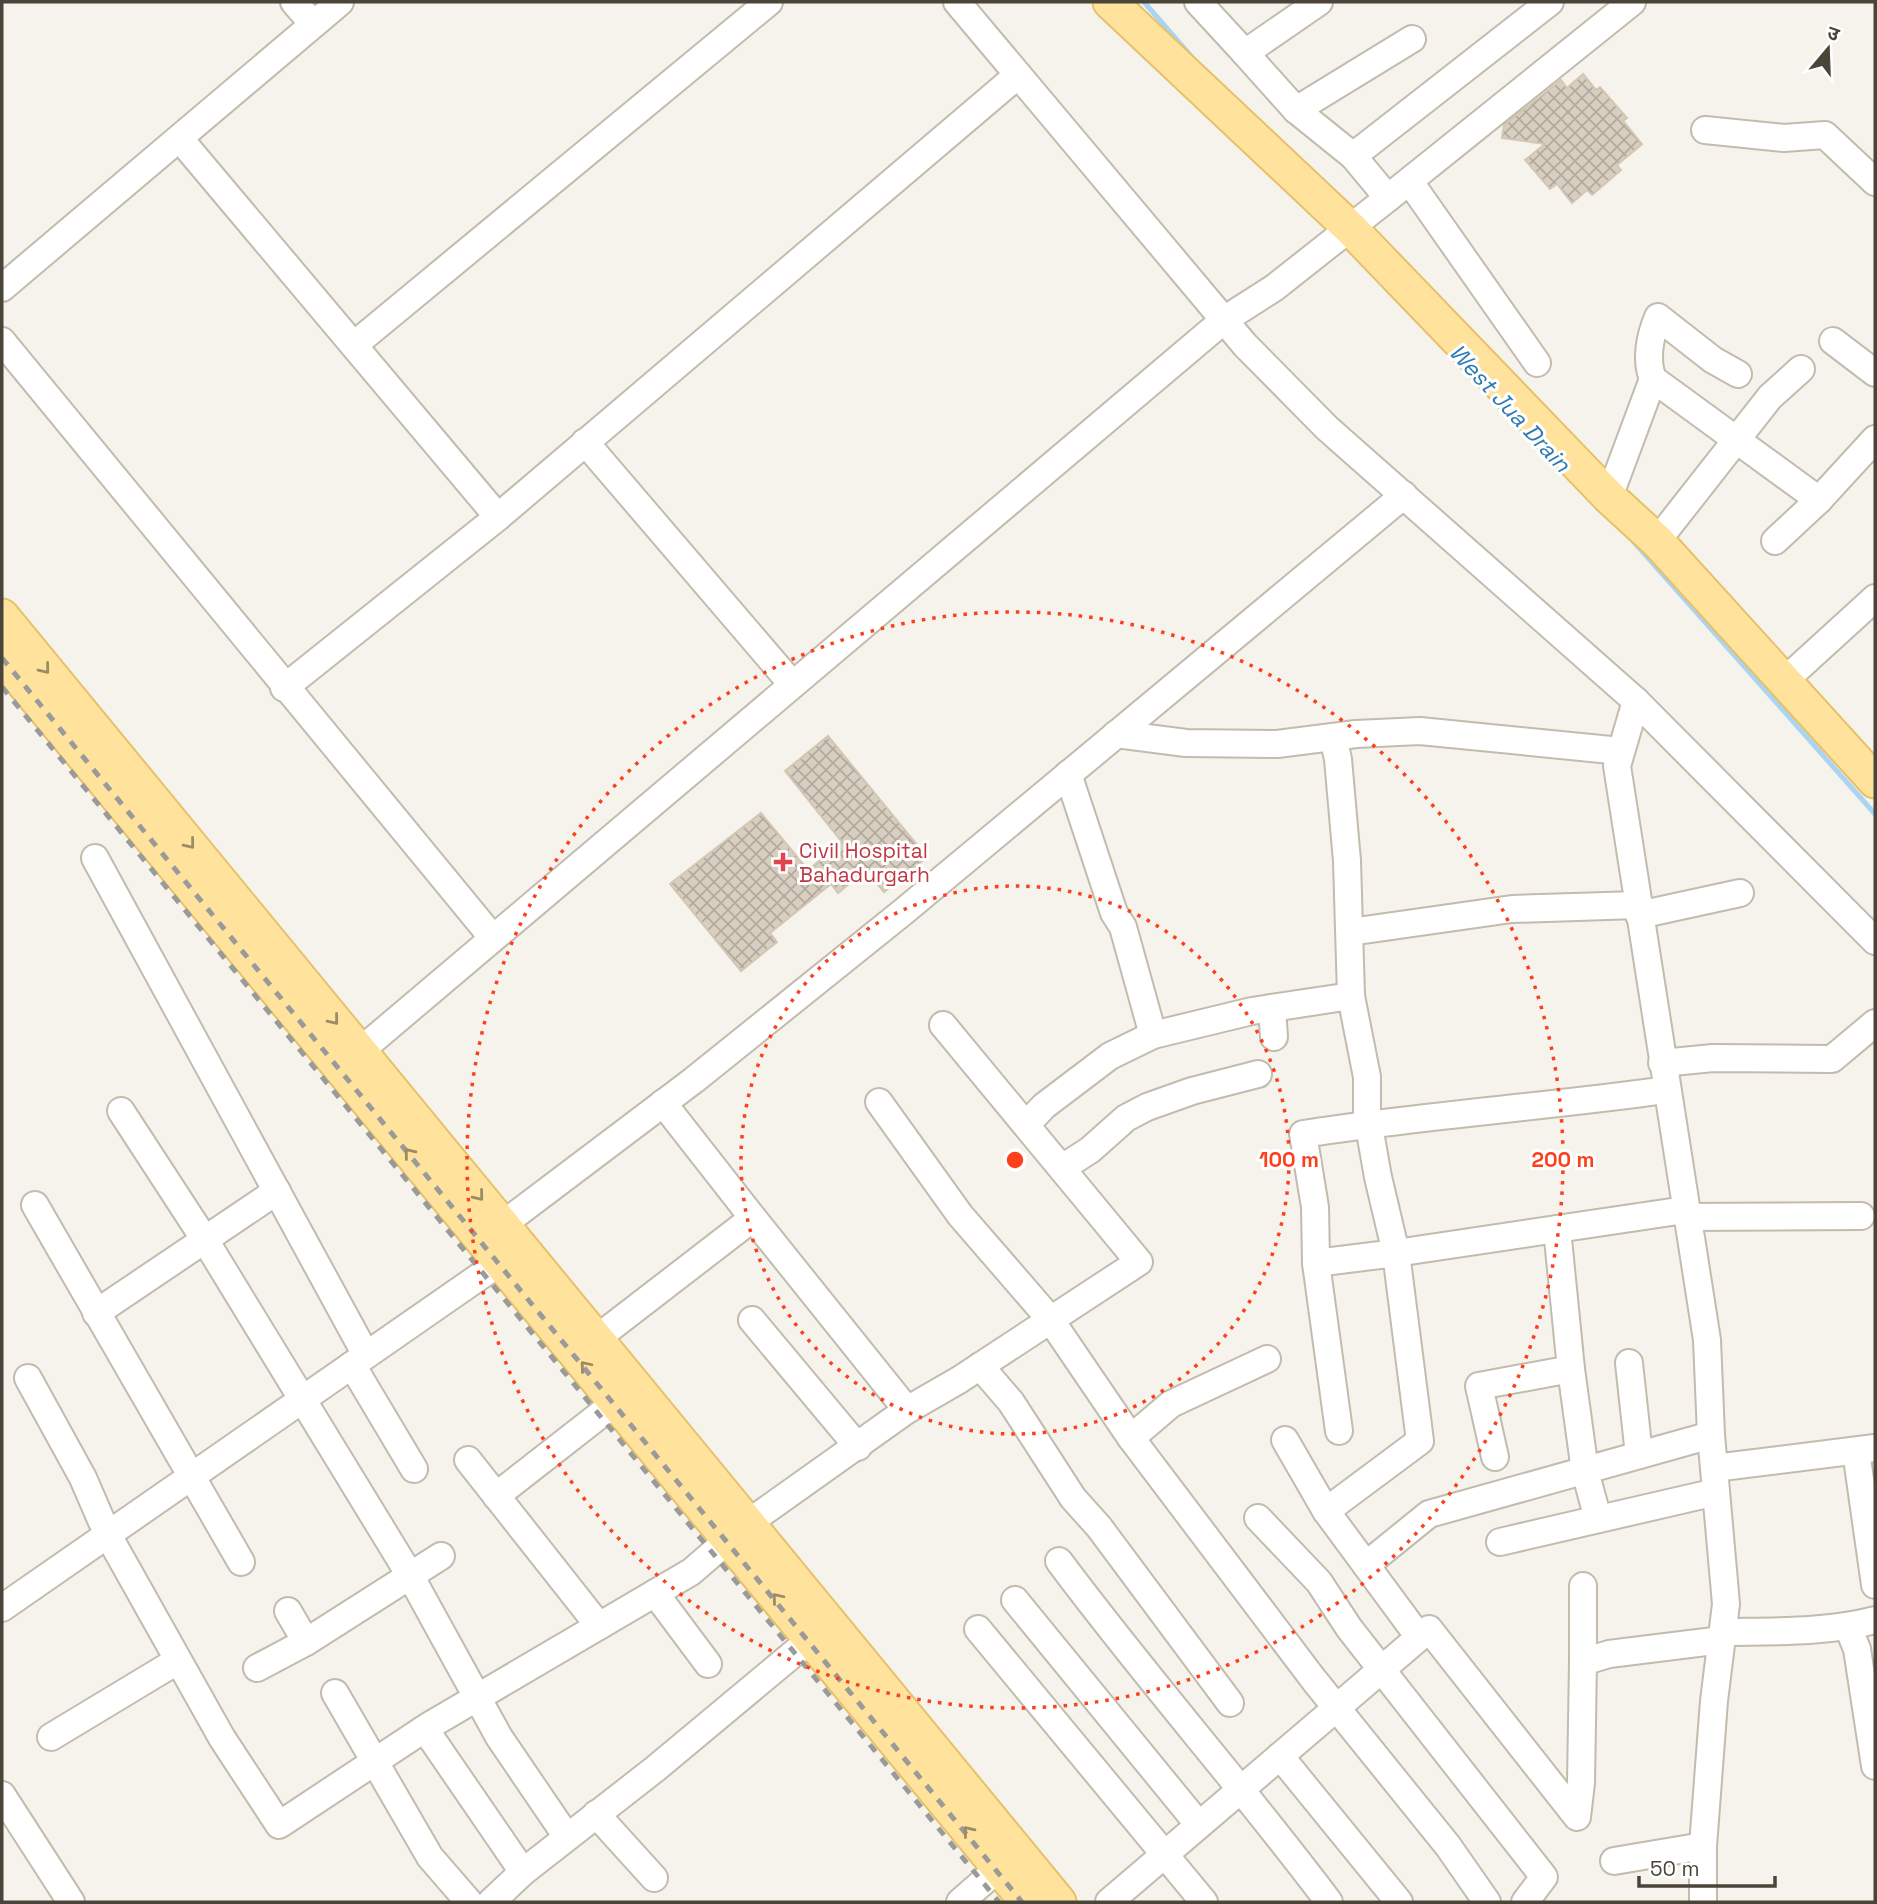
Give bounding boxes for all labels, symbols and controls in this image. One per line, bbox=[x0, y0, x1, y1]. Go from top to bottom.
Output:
north arrow bbox=[1793, 14, 1863, 84]
text: उ bbox=[1824, 20, 1844, 47]
water label: West Jua Drain bbox=[1443, 338, 1578, 479]
one-way arrow bbox=[37, 660, 49, 673]
one-way arrow bbox=[181, 837, 194, 849]
place label: Civil Hospital Bahadurgarh bbox=[799, 837, 930, 888]
marker: Civil Hospital Bahadurgarh bbox=[773, 852, 793, 872]
one-way arrow bbox=[326, 1012, 338, 1025]
text: 100 m bbox=[1259, 1146, 1319, 1173]
text: 200 m bbox=[1532, 1146, 1594, 1173]
one-way arrow bbox=[405, 1148, 418, 1160]
centre of rings bbox=[1003, 1148, 1027, 1172]
one-way arrow bbox=[470, 1188, 483, 1200]
one-way arrow bbox=[581, 1362, 593, 1375]
one-way arrow bbox=[772, 1594, 785, 1606]
one-way arrow bbox=[964, 1826, 976, 1839]
scale bar bbox=[1639, 1844, 1776, 1888]
text: 50 m bbox=[1650, 1855, 1700, 1882]

